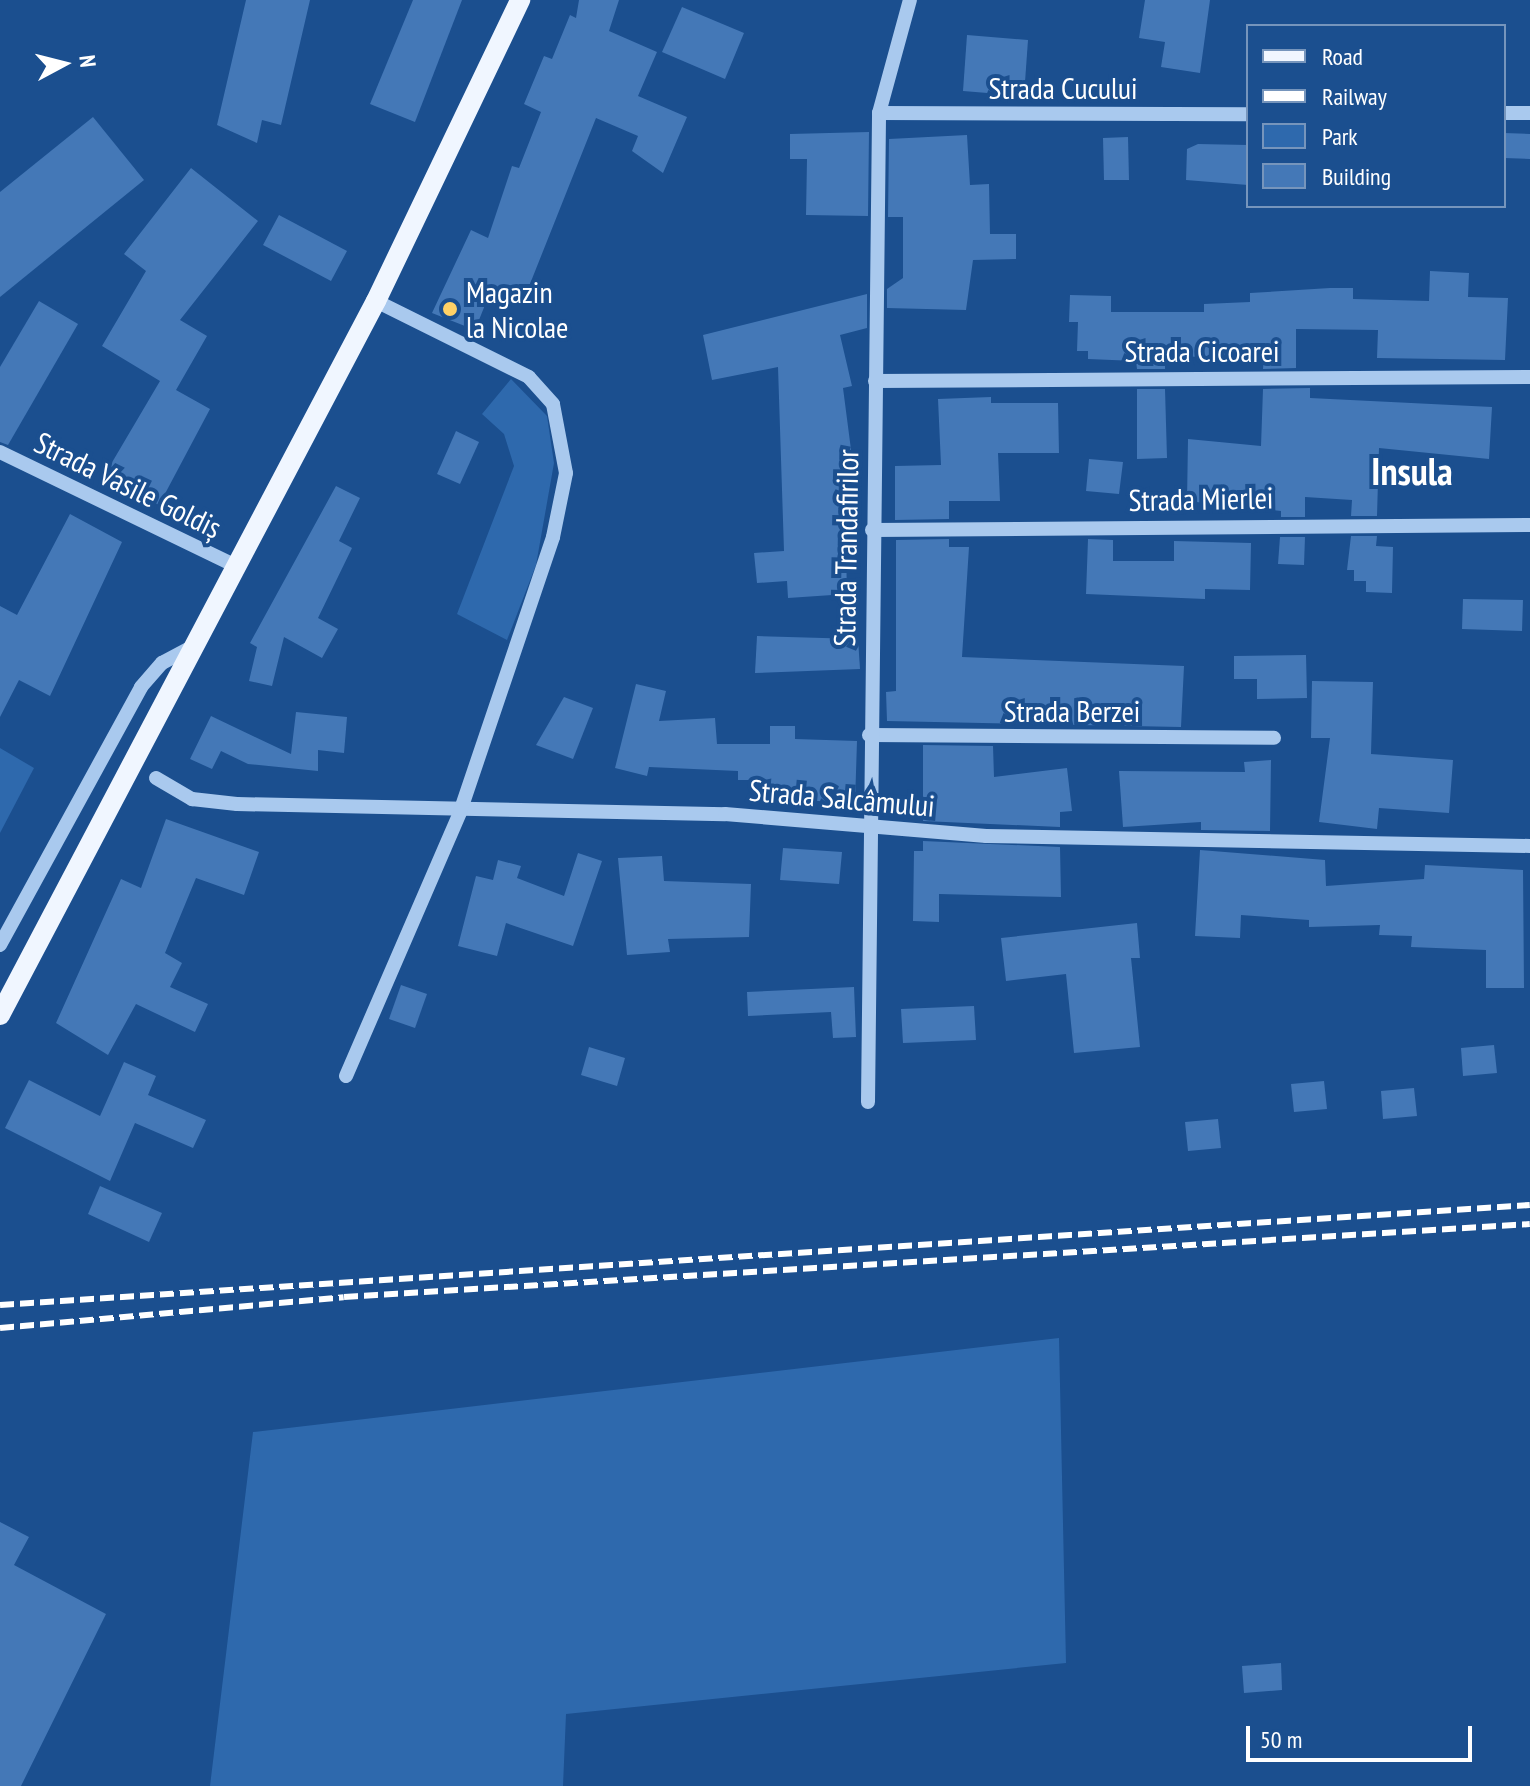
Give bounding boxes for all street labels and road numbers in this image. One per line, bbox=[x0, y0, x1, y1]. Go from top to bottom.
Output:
street label: Strada Cucului bbox=[988, 70, 1138, 106]
street label: Strada Cicoarei bbox=[1124, 333, 1280, 369]
street label: Strada Vasile Goldiș bbox=[28, 424, 228, 546]
street label: Strada Trandafirilor bbox=[826, 449, 866, 647]
street label: Strada Mierlei bbox=[1128, 480, 1274, 518]
street label: Strada Berzei bbox=[1004, 693, 1140, 729]
street label: Strada Salcâmului bbox=[748, 772, 936, 824]

